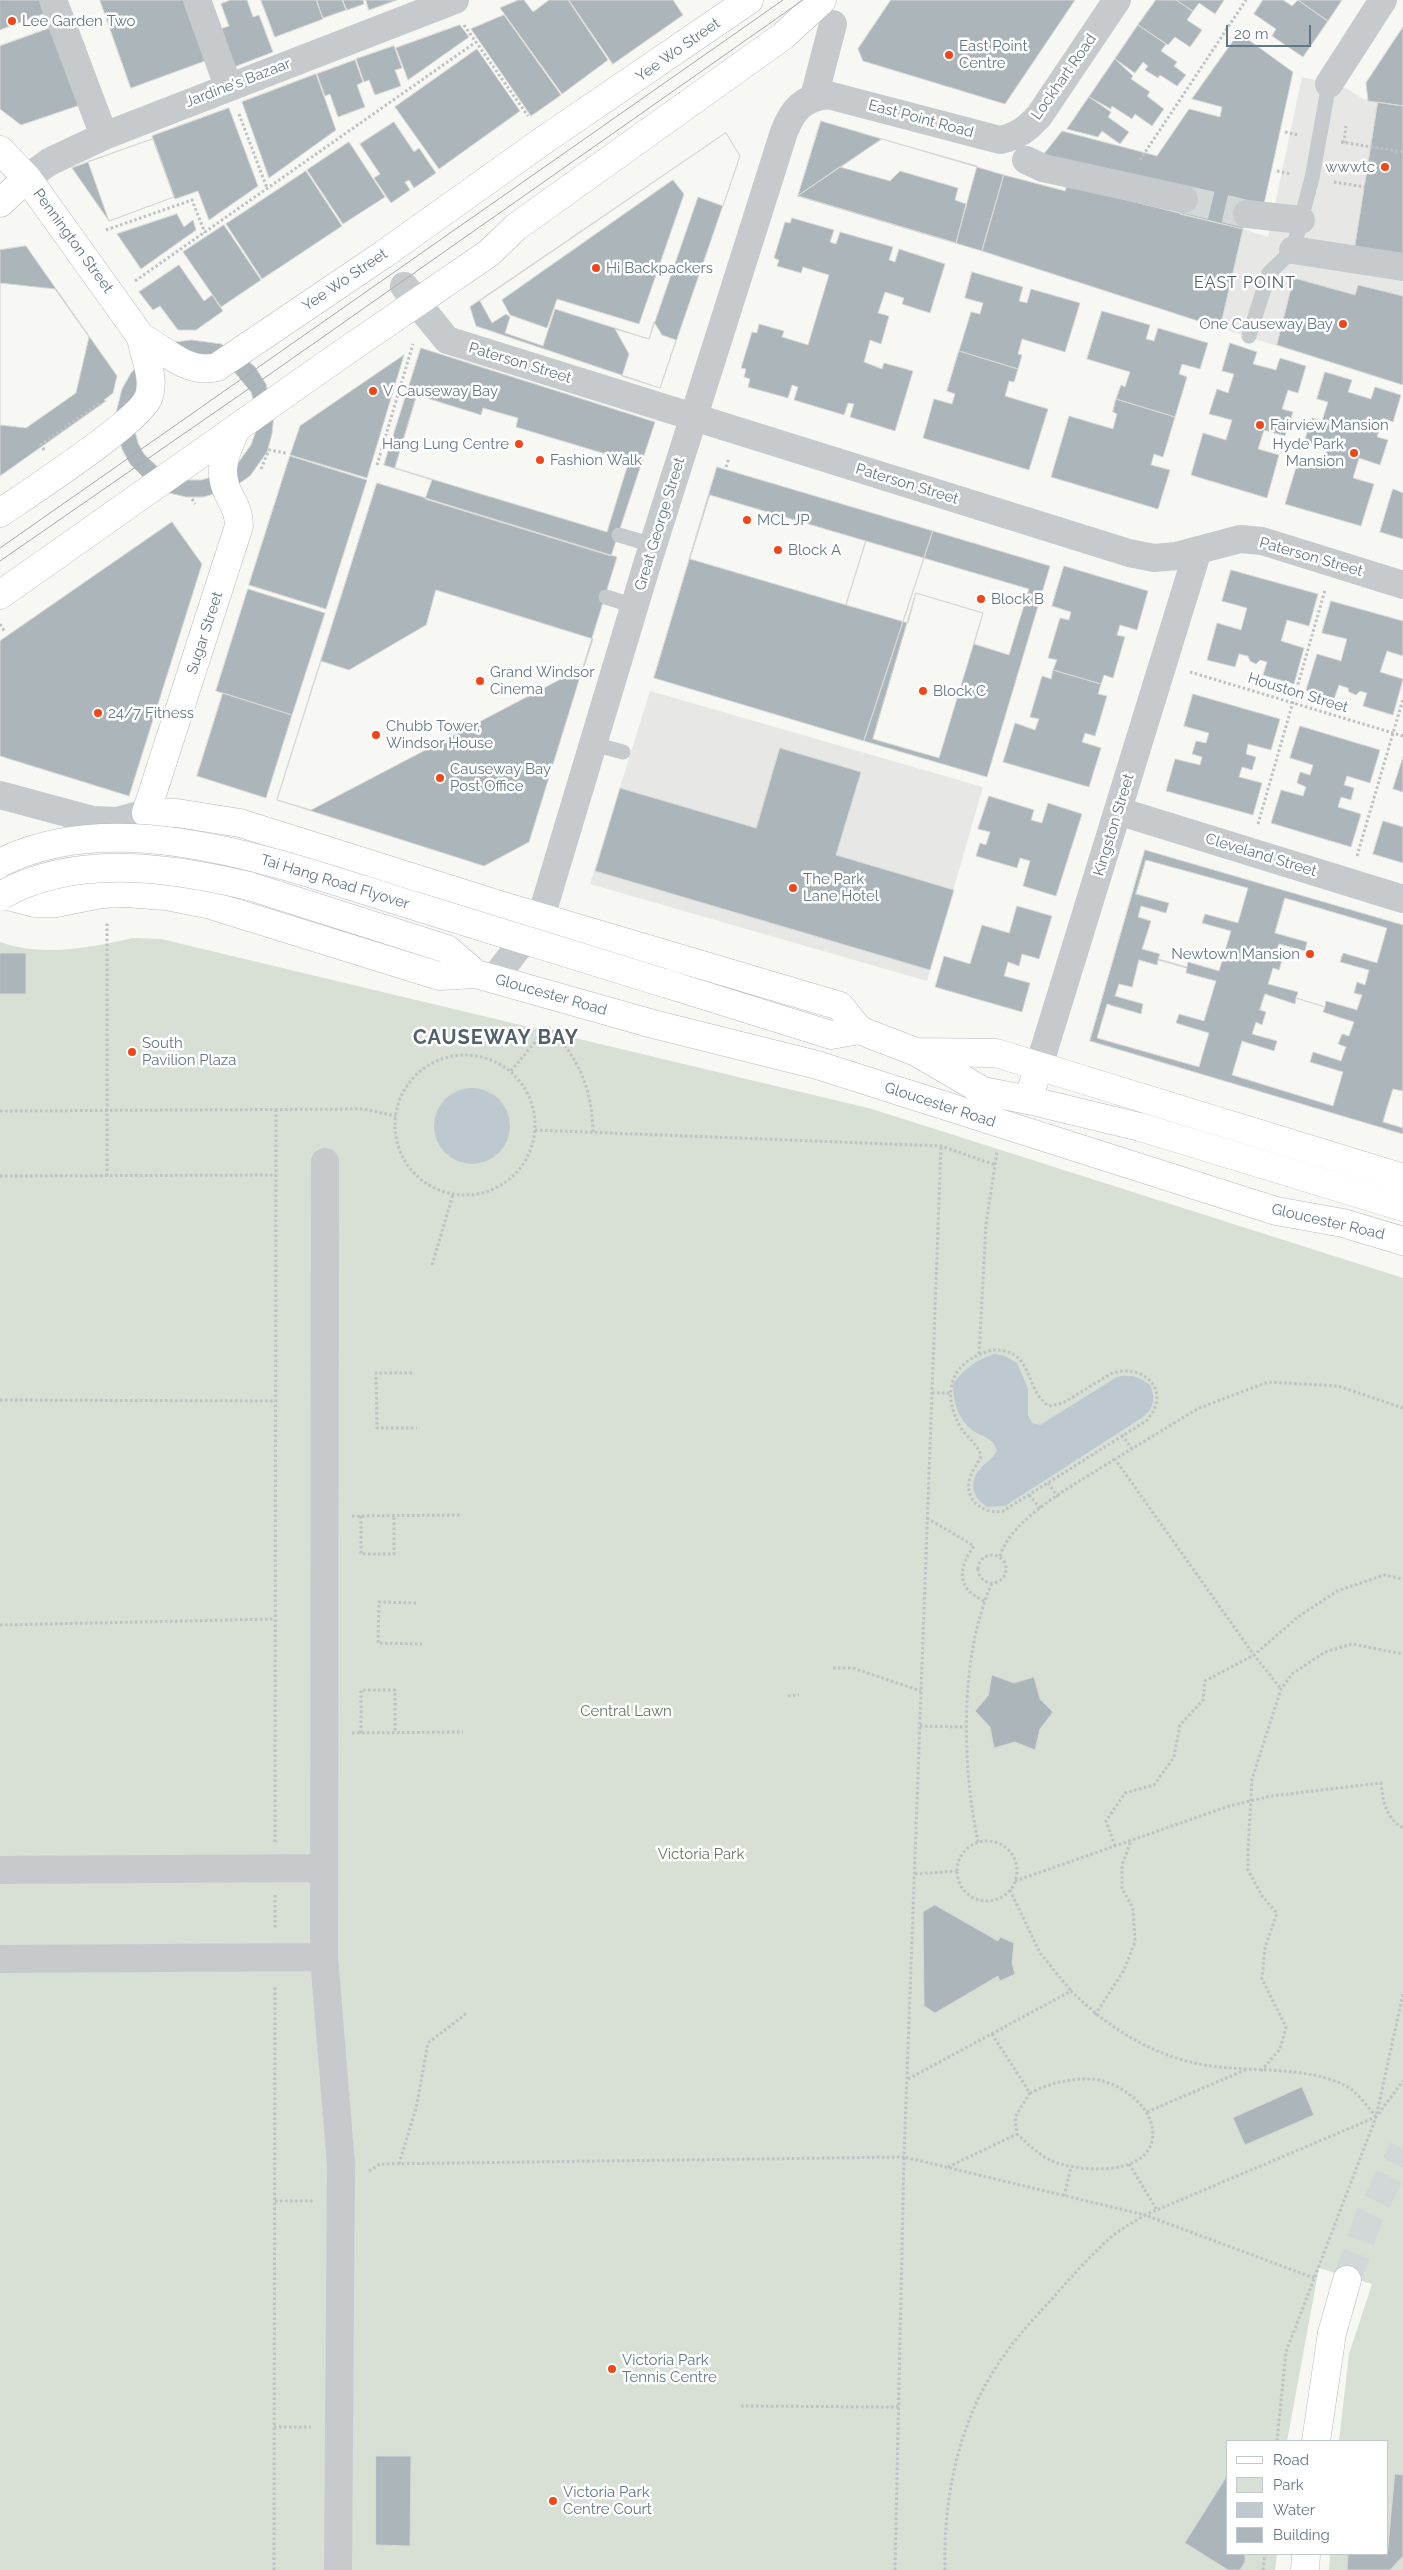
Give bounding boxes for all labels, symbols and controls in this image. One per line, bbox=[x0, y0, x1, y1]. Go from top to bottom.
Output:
place label: Lee Garden Two bbox=[22, 12, 135, 30]
street label: Yee Wo Street bbox=[632, 14, 724, 86]
marker: Lee Garden Two bbox=[6, 15, 18, 27]
scale bar bbox=[1228, 15, 1313, 47]
text: 20 m bbox=[1234, 25, 1269, 43]
street label: Lockhart Road bbox=[1028, 31, 1100, 123]
place label: East Point Centre bbox=[959, 37, 1027, 72]
marker: East Point Centre bbox=[943, 49, 955, 61]
street label: Jardine's Bazaar bbox=[183, 55, 293, 111]
street label: East Point Road bbox=[866, 96, 976, 142]
place label: wwwtc bbox=[1325, 158, 1375, 176]
marker: wwwtc bbox=[1379, 161, 1391, 173]
street label: Pennington Street bbox=[29, 185, 117, 297]
street label: Yee Wo Street bbox=[299, 245, 391, 315]
place label: Hi Backpackers bbox=[606, 259, 713, 277]
marker: Hi Backpackers bbox=[590, 262, 602, 274]
district label: EAST POINT bbox=[1193, 273, 1297, 293]
place label: One Causeway Bay bbox=[1199, 315, 1333, 333]
marker: One Causeway Bay bbox=[1337, 318, 1349, 330]
street label: Paterson Street bbox=[466, 339, 574, 387]
place label: V Causeway Bay bbox=[383, 382, 498, 400]
marker: V Causeway Bay bbox=[367, 385, 379, 397]
place label: Fairview Mansion bbox=[1270, 416, 1389, 434]
marker: Fairview Mansion bbox=[1254, 419, 1266, 431]
place label: Hang Lung Centre bbox=[382, 435, 509, 453]
place label: Hyde Park Mansion bbox=[1272, 435, 1344, 470]
marker: Hang Lung Centre bbox=[513, 438, 525, 450]
marker: Hyde Park Mansion bbox=[1348, 447, 1360, 459]
place label: Fashion Walk bbox=[550, 451, 642, 469]
marker: Fashion Walk bbox=[534, 454, 546, 466]
street label: Great George Street bbox=[631, 455, 689, 593]
street label: Paterson Street bbox=[853, 460, 961, 508]
place label: MCL JP bbox=[757, 511, 810, 529]
marker: MCL JP bbox=[741, 514, 753, 526]
street label: Paterson Street bbox=[1257, 534, 1365, 580]
place label: Block A bbox=[788, 541, 841, 559]
marker: Block A bbox=[772, 544, 784, 556]
street label: Sugar Street bbox=[183, 589, 227, 677]
place label: Block B bbox=[991, 590, 1044, 608]
marker: Block B bbox=[975, 593, 987, 605]
place label: Grand Windsor Cinema bbox=[490, 663, 595, 698]
street label: Houston Street bbox=[1246, 669, 1350, 717]
marker: Grand Windsor Cinema bbox=[474, 675, 486, 687]
place label: Block C bbox=[933, 682, 986, 700]
marker: Block C bbox=[917, 685, 929, 697]
place label: 24/7 Fitness bbox=[108, 704, 194, 722]
marker: 24/7 Fitness bbox=[92, 707, 104, 719]
place label: Chubb Tower, Windsor House bbox=[386, 717, 493, 752]
marker: Chubb Tower, Windsor House bbox=[370, 729, 382, 741]
place label: Causeway Bay Post Office bbox=[450, 760, 551, 795]
marker: Causeway Bay Post Office bbox=[434, 772, 446, 784]
street label: Kingston Street bbox=[1090, 772, 1138, 878]
street label: Cleveland Street bbox=[1203, 830, 1319, 880]
street label: Tai Hang Road Flyover bbox=[258, 851, 412, 913]
place label: The Park Lane Hotel bbox=[803, 870, 879, 905]
marker: The Park Lane Hotel bbox=[787, 882, 799, 894]
place label: Newtown Mansion bbox=[1171, 945, 1300, 963]
marker: Newtown Mansion bbox=[1304, 948, 1316, 960]
street label: Gloucester Road bbox=[493, 970, 609, 1020]
district label: CAUSEWAY BAY bbox=[412, 1026, 580, 1050]
place label: South Pavilion Plaza bbox=[142, 1034, 236, 1069]
marker: South Pavilion Plaza bbox=[126, 1046, 138, 1058]
street label: Gloucester Road bbox=[882, 1079, 998, 1131]
street label: Gloucester Road bbox=[1270, 1200, 1386, 1244]
park label: Central Lawn bbox=[580, 1702, 672, 1720]
park label: Victoria Park bbox=[658, 1845, 744, 1863]
place label: Victoria Park Tennis Centre bbox=[622, 2351, 717, 2386]
marker: Victoria Park Tennis Centre bbox=[606, 2363, 618, 2375]
legend bbox=[1226, 2440, 1388, 2555]
text: Road bbox=[1273, 2451, 1309, 2469]
text: Park bbox=[1273, 2476, 1304, 2494]
place label: Victoria Park Centre Court bbox=[563, 2483, 652, 2518]
marker: Victoria Park Centre Court bbox=[547, 2495, 559, 2507]
text: Water bbox=[1273, 2501, 1315, 2519]
text: Building bbox=[1273, 2526, 1330, 2544]

